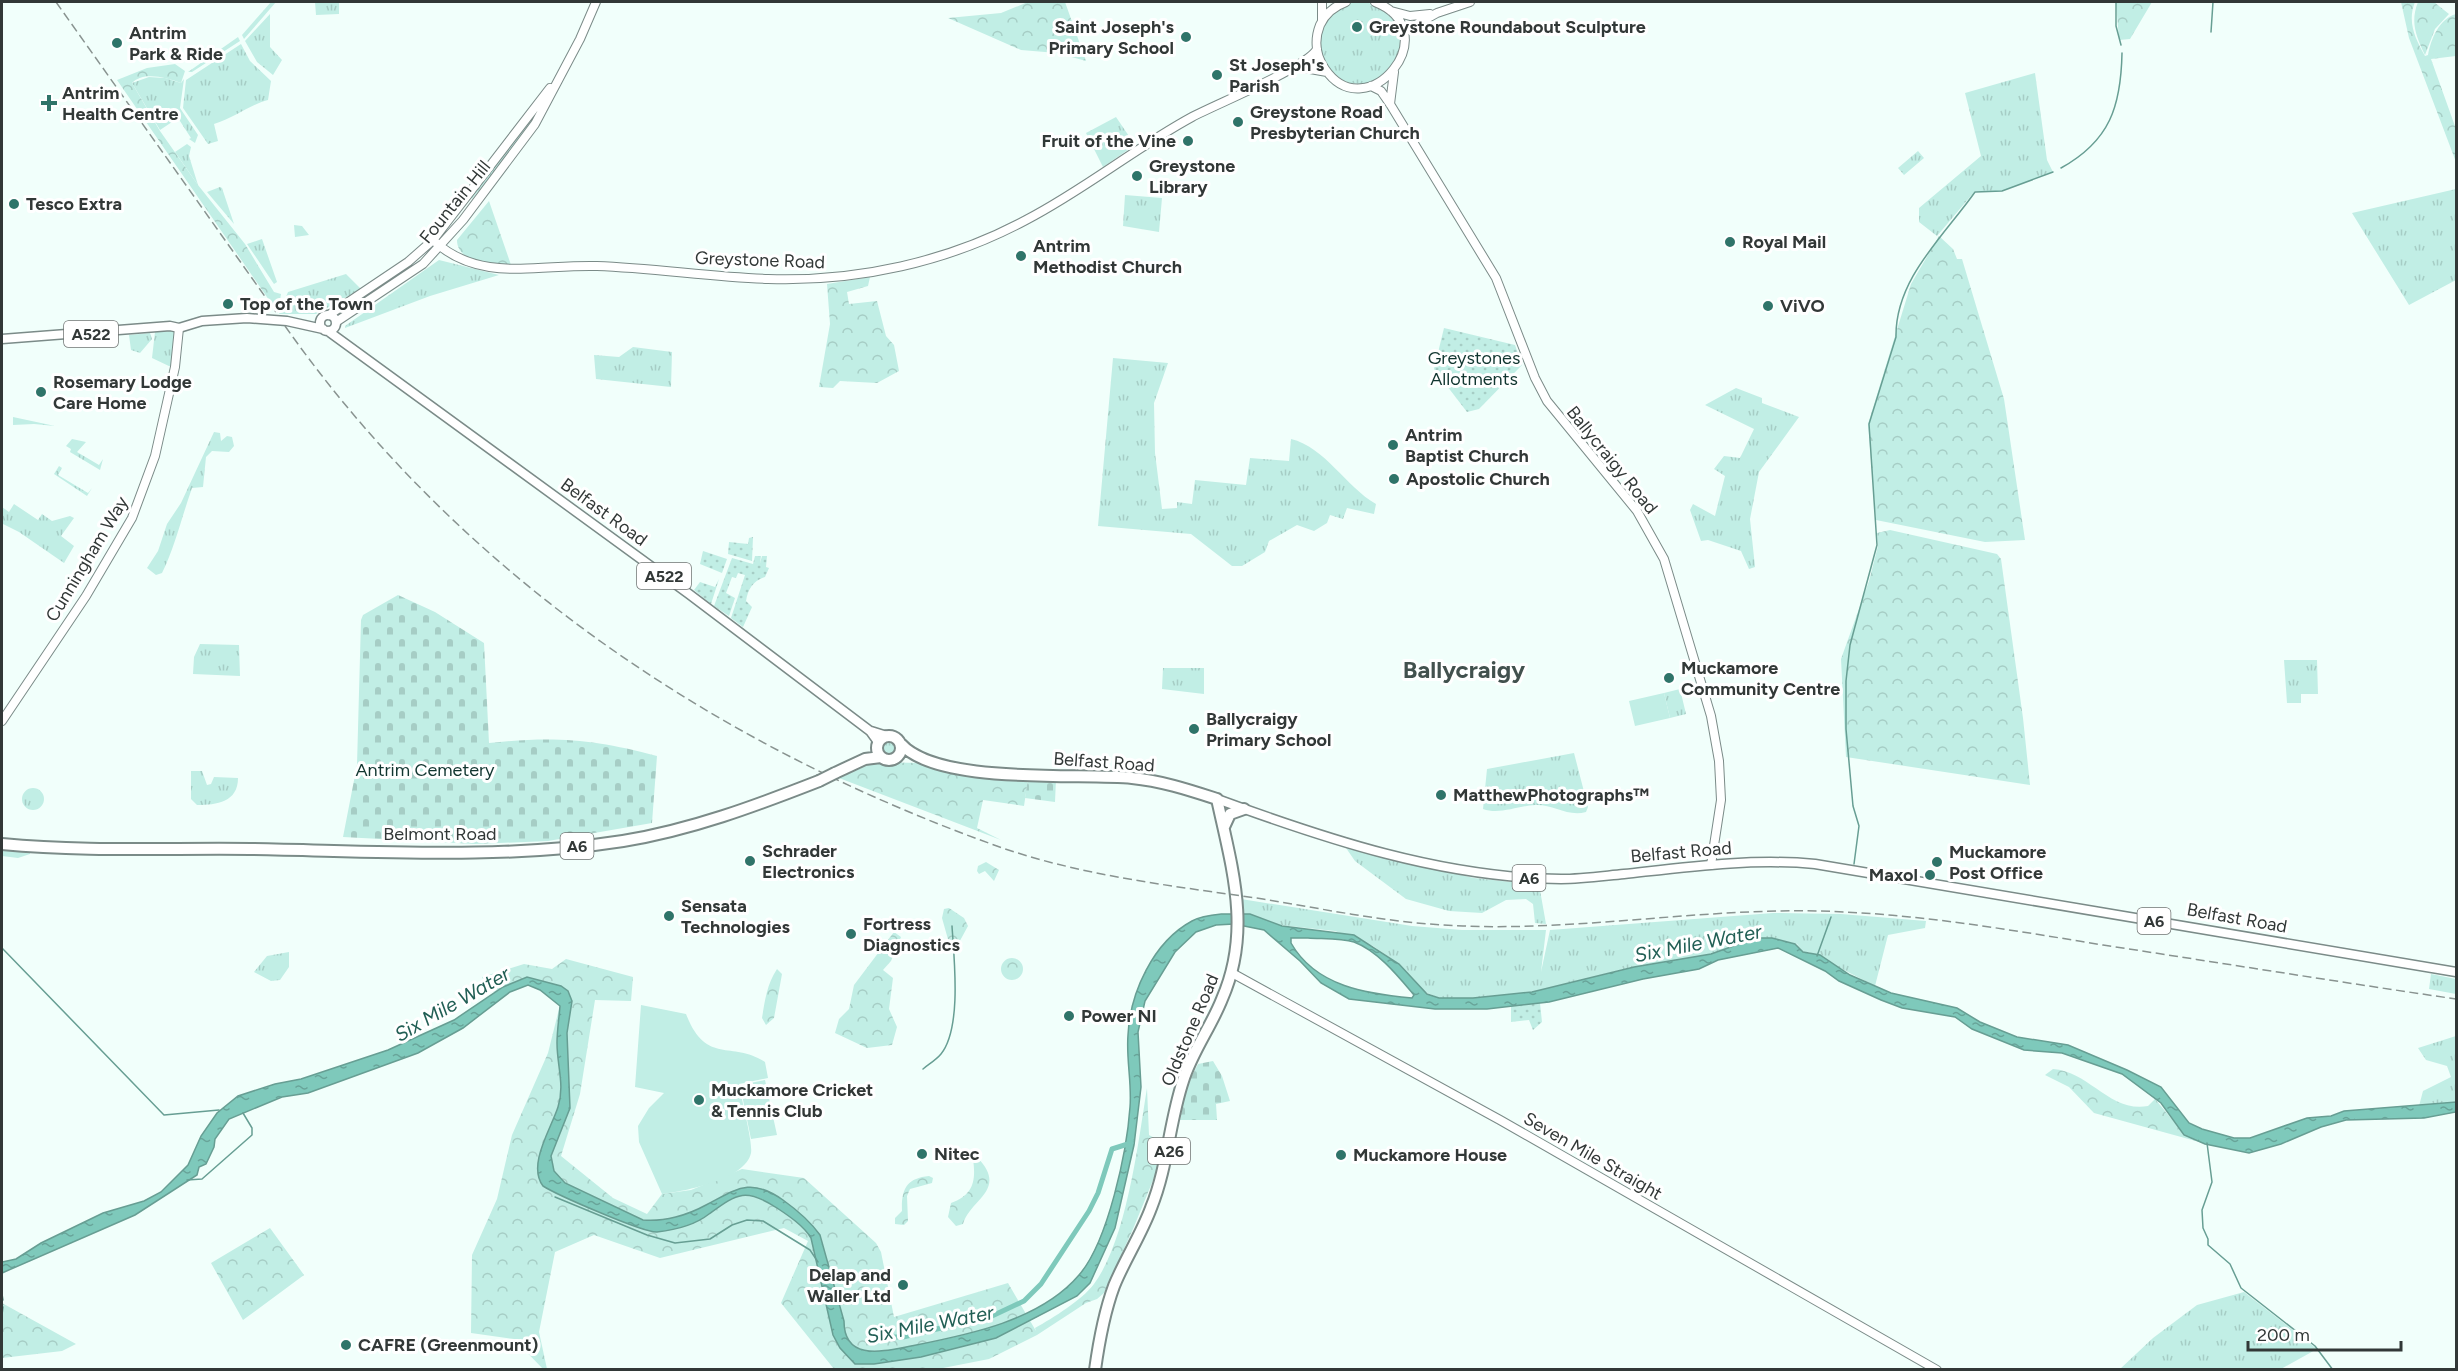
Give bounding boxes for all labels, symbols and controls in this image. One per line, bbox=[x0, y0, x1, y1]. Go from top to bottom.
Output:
place label: Saint Joseph's Primary School bbox=[1049, 16, 1175, 59]
place label: Greystone Roundabout Sculpture bbox=[1369, 16, 1646, 38]
marker: Greystone Roundabout Sculpture bbox=[1350, 20, 1364, 34]
place label: Antrim Park & Ride bbox=[129, 22, 223, 65]
marker: Saint Joseph's Primary School bbox=[1179, 30, 1193, 44]
marker: Antrim Park & Ride bbox=[110, 36, 124, 50]
place label: St Joseph's Parish bbox=[1229, 54, 1325, 97]
marker: St Joseph's Parish bbox=[1210, 68, 1224, 82]
place label: Antrim Health Centre bbox=[62, 82, 179, 125]
marker: Antrim Health Centre bbox=[40, 94, 58, 112]
place label: Greystone Road Presbyterian Church bbox=[1250, 101, 1420, 144]
marker: Greystone Road Presbyterian Church bbox=[1231, 115, 1245, 129]
place label: Fruit of the Vine bbox=[1041, 130, 1176, 152]
marker: Fruit of the Vine bbox=[1181, 134, 1195, 148]
place label: Greystone Library bbox=[1149, 155, 1235, 198]
street label: Fountain Hill bbox=[415, 156, 495, 248]
marker: Greystone Library bbox=[1130, 169, 1144, 183]
place label: Tesco Extra bbox=[26, 193, 122, 215]
marker: Tesco Extra bbox=[7, 197, 21, 211]
place label: Royal Mail bbox=[1742, 231, 1826, 253]
place label: Antrim Methodist Church bbox=[1033, 235, 1182, 278]
marker: Royal Mail bbox=[1723, 235, 1737, 249]
street label: Greystone Road bbox=[695, 247, 825, 273]
marker: Antrim Methodist Church bbox=[1014, 249, 1028, 263]
place label: Top of the Town bbox=[240, 293, 373, 315]
place label: ViVO bbox=[1780, 295, 1825, 317]
marker: Top of the Town bbox=[221, 297, 235, 311]
marker: ViVO bbox=[1761, 299, 1775, 313]
road number: A522 bbox=[64, 321, 118, 347]
park label: Greystones Allotments bbox=[1428, 347, 1520, 390]
place label: Rosemary Lodge Care Home bbox=[53, 371, 192, 414]
marker: Rosemary Lodge Care Home bbox=[34, 385, 48, 399]
street label: Ballycraigy Road bbox=[1562, 402, 1662, 518]
place label: Antrim Baptist Church bbox=[1405, 424, 1529, 467]
marker: Antrim Baptist Church bbox=[1386, 438, 1400, 452]
place label: Apostolic Church bbox=[1406, 468, 1550, 490]
marker: Apostolic Church bbox=[1387, 472, 1401, 486]
street label: Belfast Road bbox=[556, 473, 652, 551]
street label: Cunningham Way bbox=[41, 492, 133, 626]
road number: A522 bbox=[637, 563, 691, 589]
district label: Ballycraigy bbox=[1403, 655, 1525, 684]
place label: Muckamore Community Centre bbox=[1681, 657, 1840, 700]
marker: Muckamore Community Centre bbox=[1662, 671, 1676, 685]
place label: Ballycraigy Primary School bbox=[1206, 708, 1331, 751]
marker: Ballycraigy Primary School bbox=[1187, 722, 1201, 736]
street label: Belfast Road bbox=[1053, 747, 1155, 777]
park label: Antrim Cemetery bbox=[355, 759, 495, 781]
place label: MatthewPhotographs™ bbox=[1453, 784, 1649, 806]
marker: MatthewPhotographs™ bbox=[1434, 788, 1448, 802]
street label: Belmont Road bbox=[383, 823, 497, 845]
road number: A6 bbox=[560, 833, 594, 859]
street label: Belfast Road bbox=[1629, 837, 1733, 867]
place label: Schrader Electronics bbox=[762, 840, 855, 883]
place label: Muckamore Post Office bbox=[1949, 841, 2046, 884]
marker: Schrader Electronics bbox=[743, 854, 757, 868]
marker: Muckamore Post Office bbox=[1930, 855, 1944, 869]
place label: Maxol bbox=[1869, 864, 1918, 886]
road number: A6 bbox=[1512, 865, 1546, 891]
marker: Maxol bbox=[1923, 868, 1937, 882]
place label: Sensata Technologies bbox=[681, 895, 790, 938]
street label: Belfast Road bbox=[2185, 898, 2289, 938]
road number: A6 bbox=[2138, 908, 2170, 934]
marker: Sensata Technologies bbox=[662, 909, 676, 923]
place label: Fortress Diagnostics bbox=[863, 913, 961, 956]
water label: Six Mile Water bbox=[1632, 919, 1765, 967]
marker: Fortress Diagnostics bbox=[844, 927, 858, 941]
water label: Six Mile Water bbox=[390, 961, 515, 1047]
street label: Oldstone Road bbox=[1156, 971, 1224, 1089]
place label: Power NI bbox=[1081, 1005, 1157, 1027]
marker: Power NI bbox=[1062, 1009, 1076, 1023]
place label: Muckamore Cricket & Tennis Club bbox=[711, 1079, 873, 1122]
marker: Muckamore Cricket & Tennis Club bbox=[692, 1093, 706, 1107]
street label: Seven Mile Straight bbox=[1520, 1107, 1666, 1205]
road number: A26 bbox=[1148, 1138, 1190, 1164]
place label: Nitec bbox=[934, 1143, 980, 1165]
place label: Muckamore House bbox=[1353, 1144, 1507, 1166]
marker: Nitec bbox=[915, 1147, 929, 1161]
marker: Muckamore House bbox=[1334, 1148, 1348, 1162]
place label: Delap and Waller Ltd bbox=[807, 1264, 891, 1307]
marker: Delap and Waller Ltd bbox=[896, 1278, 910, 1292]
water label: Six Mile Water bbox=[864, 1300, 997, 1348]
scale bar bbox=[2248, 1314, 2401, 1352]
text: 200 m bbox=[2257, 1324, 2310, 1346]
place label: CAFRE (Greenmount) bbox=[358, 1334, 538, 1356]
marker: CAFRE (Greenmount) bbox=[339, 1338, 353, 1352]

